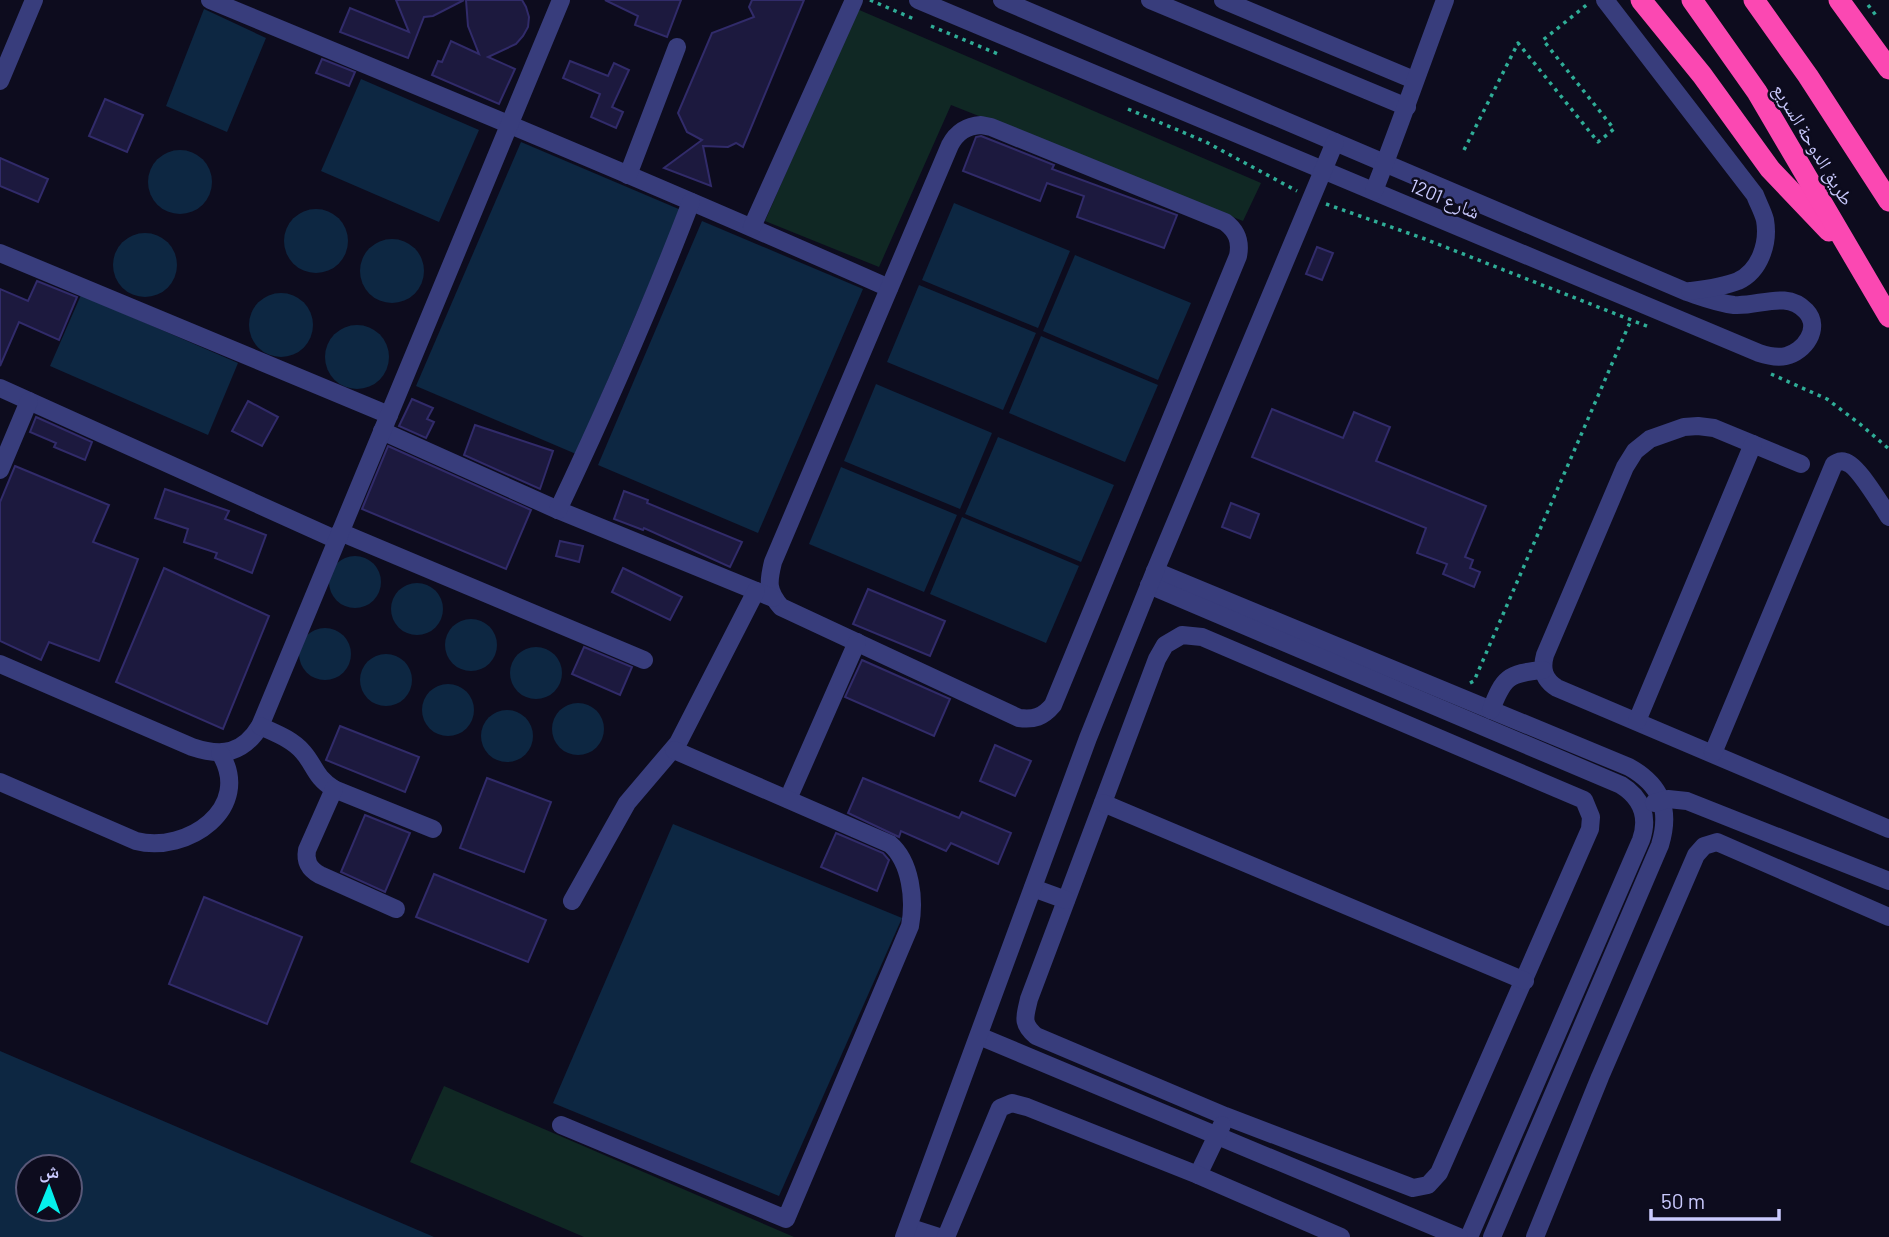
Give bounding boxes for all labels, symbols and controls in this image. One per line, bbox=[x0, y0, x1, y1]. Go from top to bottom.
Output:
street label: طريق الدوحة السريع bbox=[1767, 79, 1859, 210]
street label: شارع 1201 bbox=[1406, 173, 1483, 224]
north arrow bbox=[14, 1153, 84, 1223]
text: ش bbox=[39, 1159, 60, 1183]
scale bar bbox=[1651, 1178, 1779, 1222]
text: 50 m bbox=[1661, 1188, 1705, 1213]

